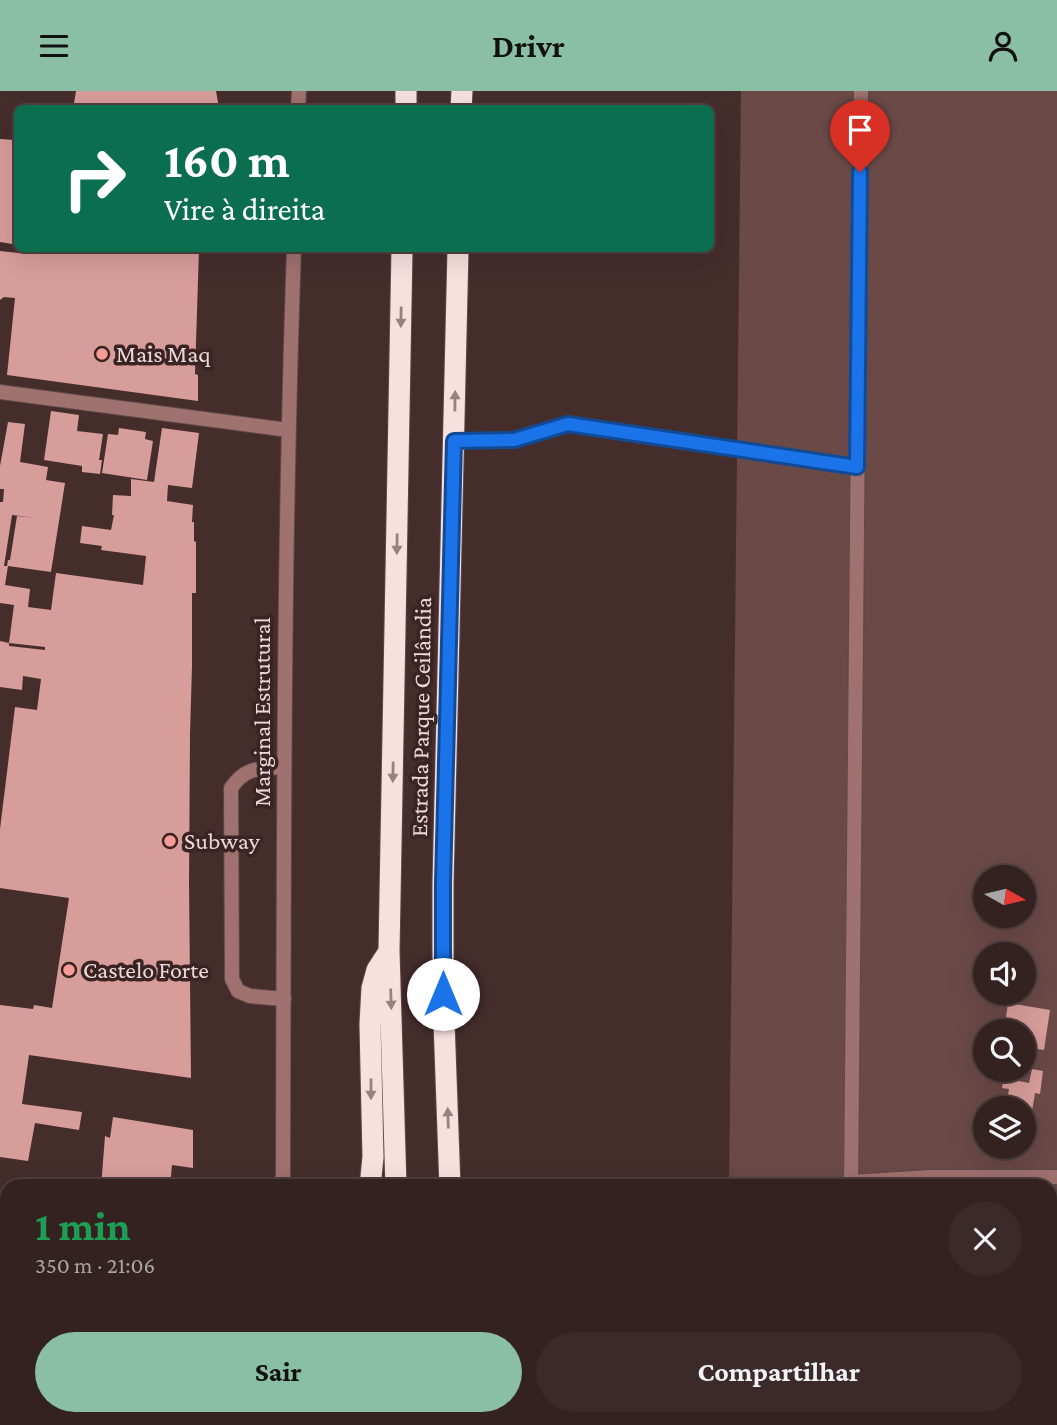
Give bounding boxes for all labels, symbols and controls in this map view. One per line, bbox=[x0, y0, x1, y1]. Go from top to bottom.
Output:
icon: menu bbox=[35, 27, 73, 65]
icon: person bbox=[984, 27, 1022, 65]
text: Drivr bbox=[492, 28, 565, 64]
pin bbox=[830, 100, 890, 172]
icon: arrive bbox=[841, 111, 879, 149]
icon: right bbox=[49, 133, 140, 224]
text: 160 m bbox=[164, 133, 290, 188]
text: Vire à direita bbox=[164, 191, 325, 227]
one-way arrow bbox=[395, 306, 407, 328]
place label: Mais Maq bbox=[116, 340, 211, 367]
marker: Mais Maq bbox=[94, 346, 110, 362]
one-way arrow bbox=[449, 390, 461, 412]
one-way arrow bbox=[391, 533, 403, 555]
street label: Estrada Parque Ceilândia bbox=[405, 597, 436, 837]
street label: Marginal Estrutural bbox=[248, 617, 275, 807]
one-way arrow bbox=[387, 761, 398, 783]
place label: Subway bbox=[184, 827, 261, 854]
marker: Subway bbox=[162, 833, 178, 849]
north arrow bbox=[973, 865, 1036, 927]
map controls bbox=[973, 865, 1036, 1159]
button: sound bbox=[973, 942, 1036, 1005]
place label: Castelo Forte bbox=[83, 956, 209, 983]
position arrow bbox=[406, 957, 480, 1031]
marker: Castelo Forte bbox=[61, 962, 77, 978]
one-way arrow bbox=[385, 988, 396, 1010]
button: search bbox=[973, 1019, 1036, 1082]
one-way arrow bbox=[366, 1078, 377, 1100]
button: layers bbox=[973, 1096, 1036, 1159]
one-way arrow bbox=[442, 1107, 453, 1129]
text: 1 min bbox=[35, 1202, 131, 1249]
button: close bbox=[948, 1202, 1022, 1276]
text: 350 m · 21:06 bbox=[35, 1252, 155, 1278]
button: Sair bbox=[35, 1332, 522, 1412]
button: Compartilhar bbox=[536, 1332, 1022, 1412]

